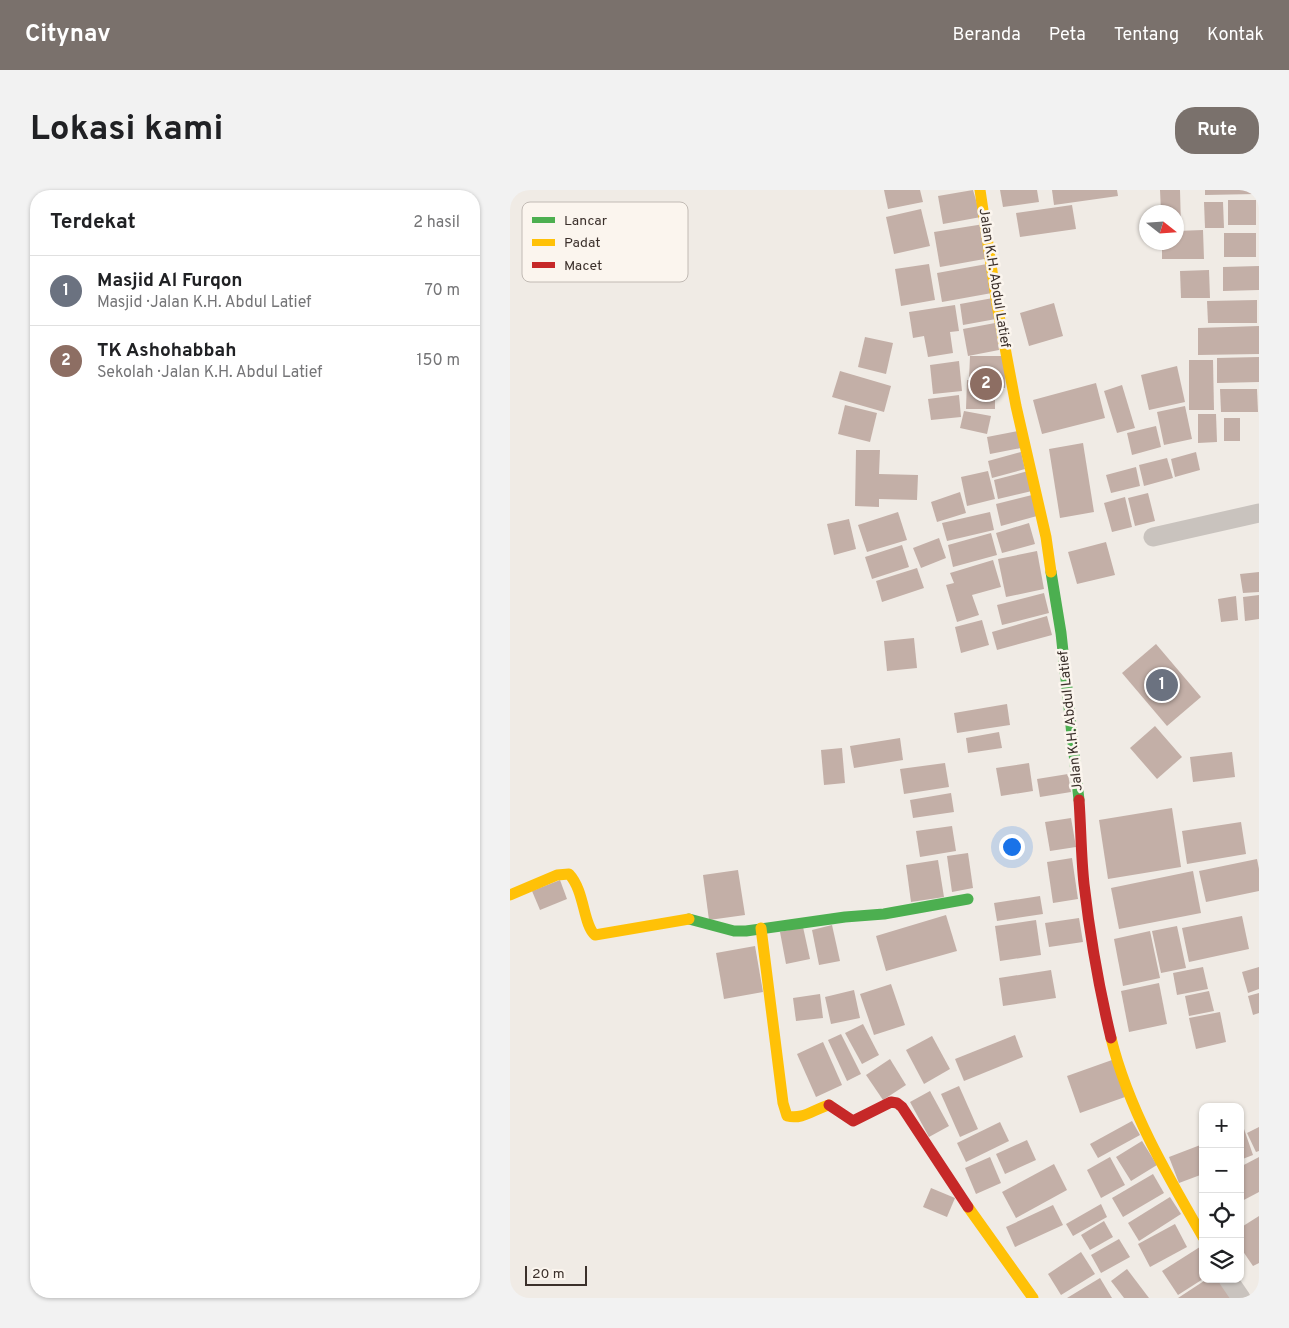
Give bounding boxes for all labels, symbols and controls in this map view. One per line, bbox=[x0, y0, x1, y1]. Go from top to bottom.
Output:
text: Citynav bbox=[25, 20, 111, 50]
text: Beranda bbox=[952, 24, 1021, 47]
text: Peta bbox=[1049, 24, 1086, 47]
text: Tentang bbox=[1114, 24, 1179, 47]
text: Kontak bbox=[1207, 24, 1264, 47]
button: Rute bbox=[1175, 107, 1259, 154]
text: Lokasi kami bbox=[30, 108, 223, 152]
legend bbox=[522, 202, 688, 282]
north arrow bbox=[1139, 205, 1184, 250]
street label: Jalan K.H. Abdul Latief bbox=[975, 207, 1013, 349]
text: Terdekat bbox=[50, 209, 136, 236]
text: 2 hasil bbox=[413, 213, 460, 233]
text: Lancar bbox=[564, 213, 608, 230]
text: Padat bbox=[564, 235, 600, 252]
text: Macet bbox=[564, 258, 602, 275]
text: Masjid Al Furqon bbox=[97, 269, 243, 293]
text: 1 bbox=[63, 281, 69, 301]
text: 70 m bbox=[425, 281, 460, 301]
text: Masjid · Jalan K.H. Abdul Latief bbox=[97, 293, 311, 313]
text: TK Ashohabbah bbox=[97, 339, 236, 363]
text: 2 bbox=[61, 351, 71, 371]
text: 150 m bbox=[417, 351, 460, 371]
text: Sekolah · Jalan K.H. Abdul Latief bbox=[97, 363, 322, 383]
pin: 2 bbox=[970, 365, 1002, 403]
street label: Jalan K.H. Abdul Latief bbox=[1055, 650, 1087, 792]
pin: 1 bbox=[1146, 666, 1178, 704]
your location bbox=[999, 834, 1025, 860]
map controls bbox=[1199, 1103, 1244, 1283]
button: + bbox=[1199, 1103, 1244, 1148]
button: − bbox=[1199, 1148, 1244, 1193]
button: locate bbox=[1199, 1193, 1244, 1238]
button: layers bbox=[1199, 1238, 1244, 1283]
scale bar bbox=[525, 1263, 588, 1286]
text: 20 m bbox=[532, 1266, 565, 1283]

